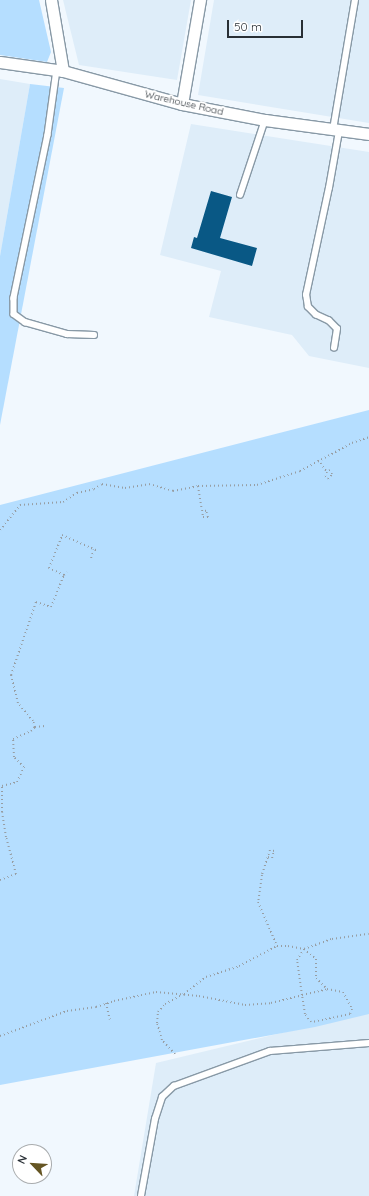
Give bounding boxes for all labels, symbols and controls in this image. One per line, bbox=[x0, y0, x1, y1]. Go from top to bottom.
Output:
scale bar bbox=[229, 12, 305, 38]
text: 50 m bbox=[234, 19, 262, 34]
street label: Warehouse Road bbox=[144, 88, 224, 118]
north arrow bbox=[12, 1144, 52, 1184]
text: N bbox=[14, 1153, 30, 1166]

